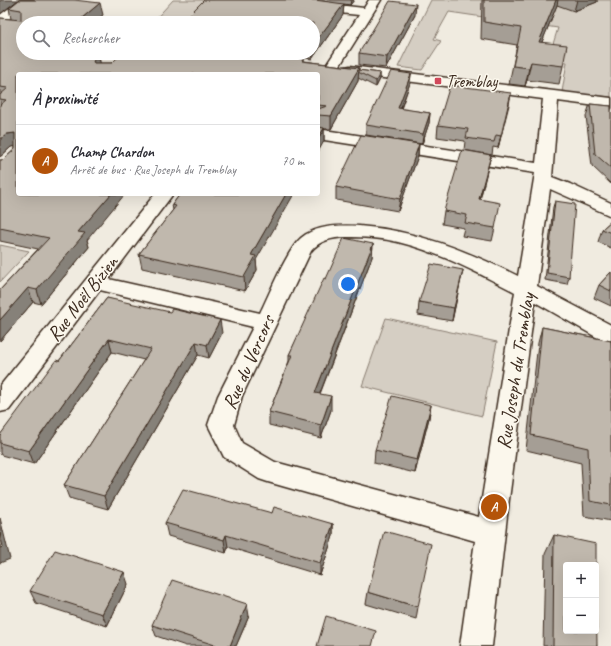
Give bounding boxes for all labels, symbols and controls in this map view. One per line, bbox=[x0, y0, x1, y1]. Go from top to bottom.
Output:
search box bbox=[16, 16, 320, 60]
icon: search bbox=[30, 27, 52, 49]
text: Rechercher bbox=[62, 29, 120, 48]
place label: Tremblay bbox=[446, 71, 499, 92]
marker: Tremblay bbox=[433, 76, 443, 86]
text: À proximité bbox=[32, 88, 97, 109]
text: Champ Chardon bbox=[70, 143, 154, 162]
text: A bbox=[42, 153, 48, 169]
text: 70 m bbox=[282, 153, 304, 169]
text: Arrêt de bus · Rue Joseph du Tremblay bbox=[70, 162, 236, 178]
street label: Rue Noël Bizien bbox=[41, 250, 124, 346]
your location bbox=[338, 274, 358, 294]
street label: Rue Joseph du Tremblay bbox=[491, 289, 541, 451]
street label: Rue du Vercors bbox=[217, 309, 281, 413]
pin: A bbox=[481, 492, 507, 522]
map controls bbox=[563, 562, 599, 634]
button: + bbox=[563, 562, 599, 598]
button: − bbox=[563, 598, 599, 634]

